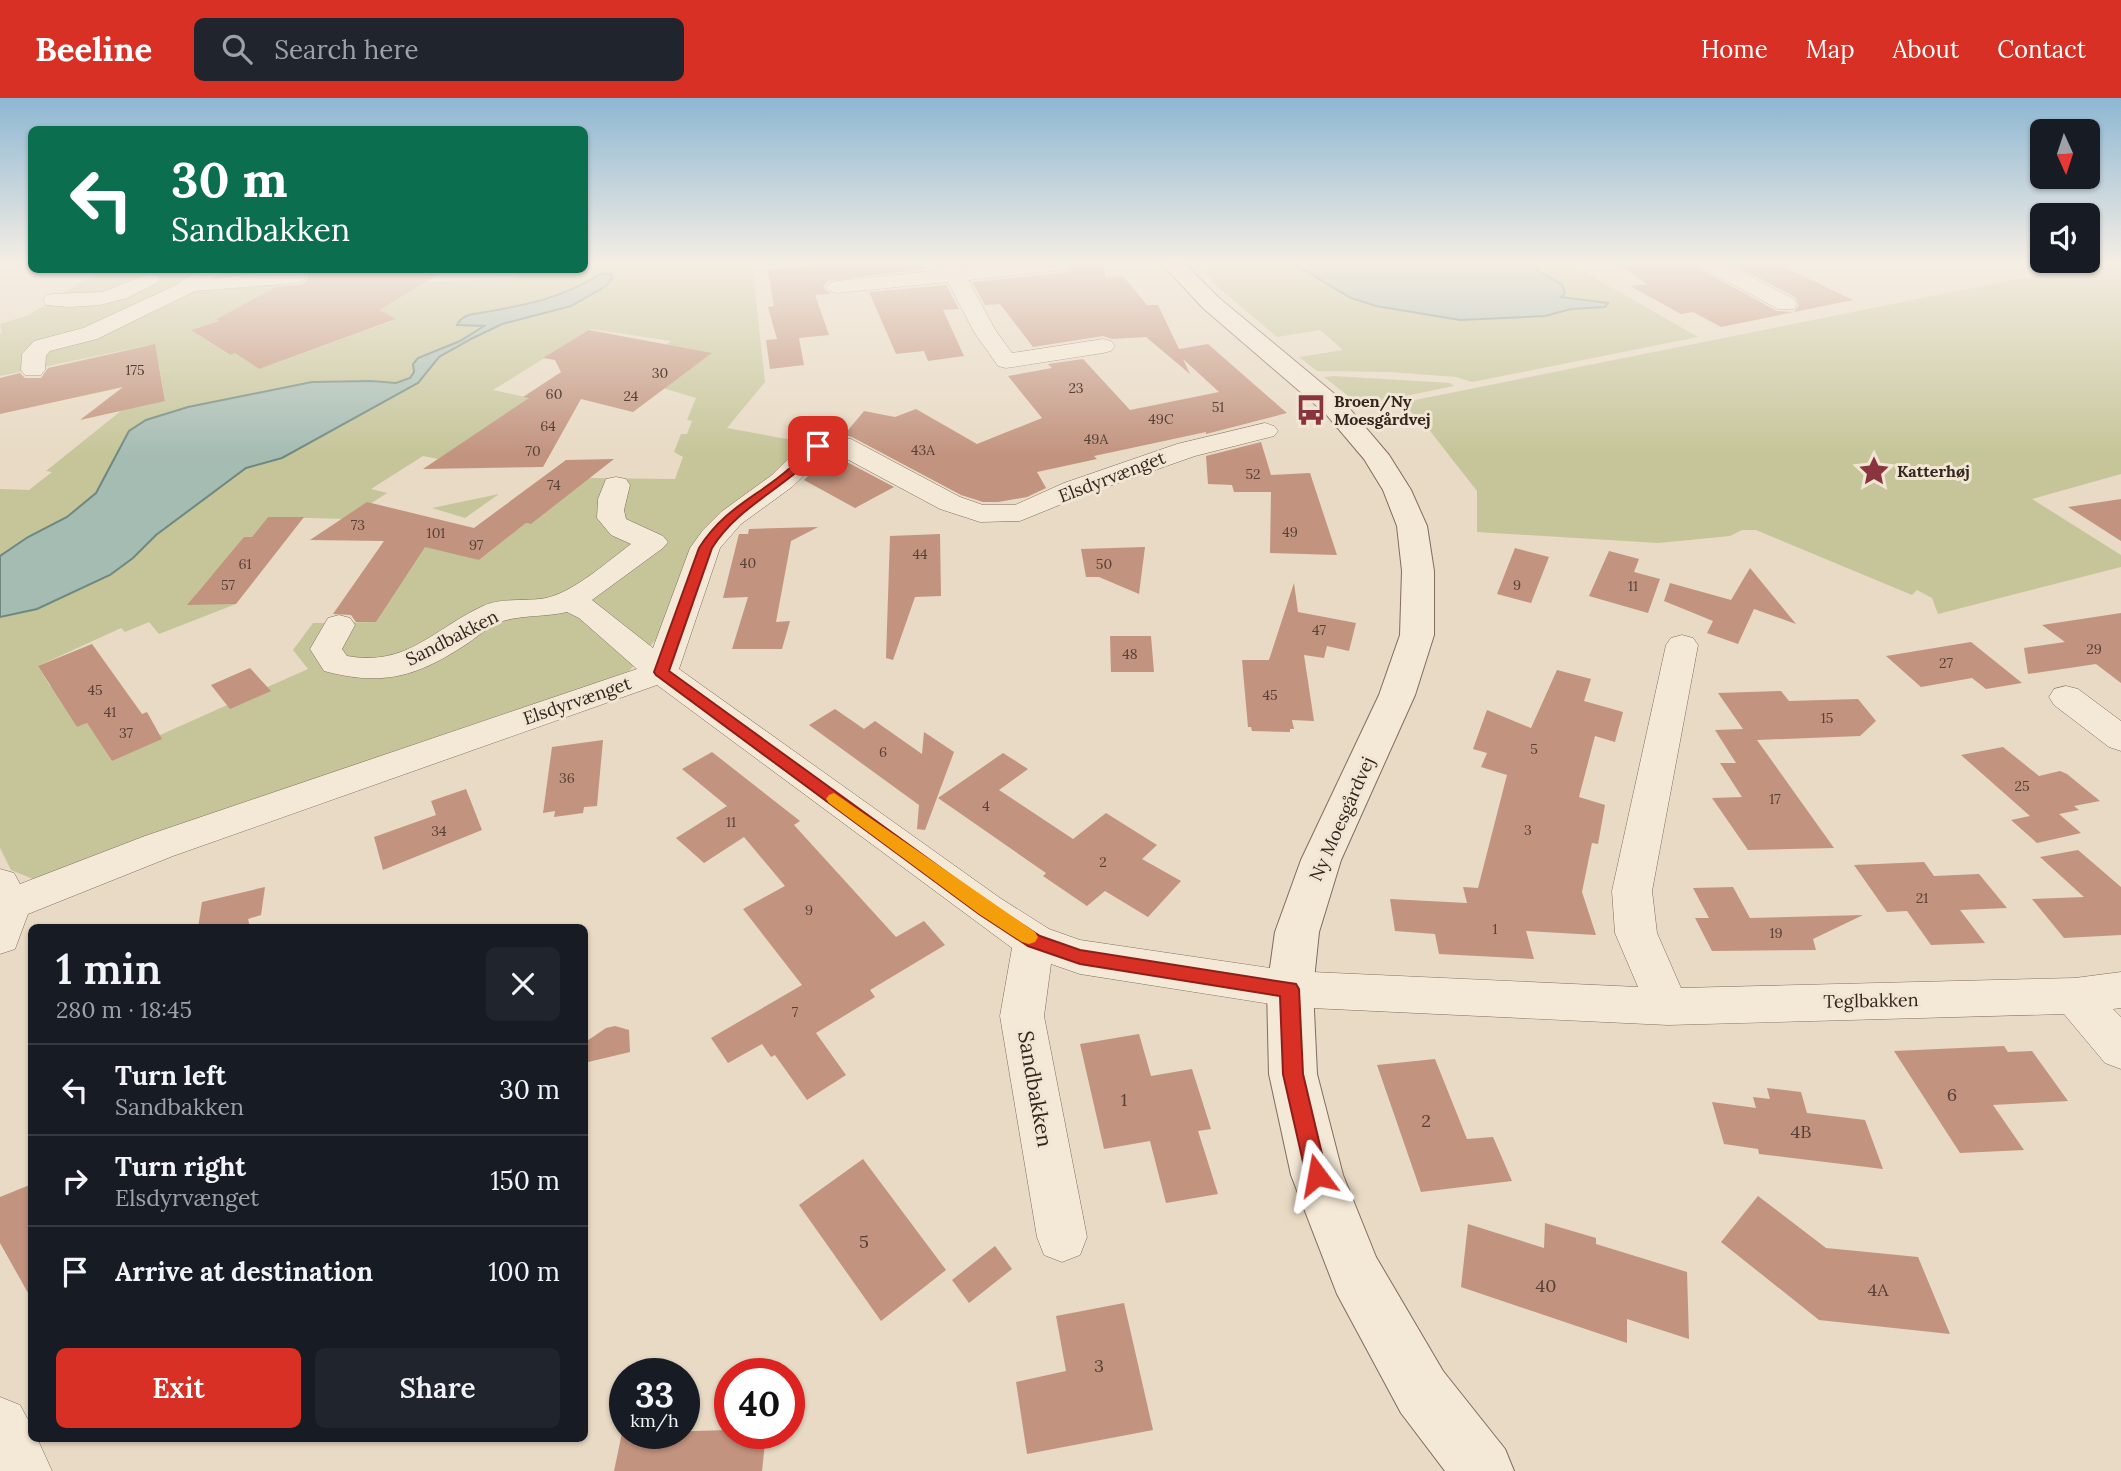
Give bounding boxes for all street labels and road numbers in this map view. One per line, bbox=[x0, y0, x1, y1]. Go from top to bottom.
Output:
street label: Elsdyrvænget bbox=[1055, 446, 1169, 507]
street label: Sandbakken bbox=[402, 604, 502, 671]
street label: Elsdyrvænget bbox=[520, 671, 634, 730]
street label: Ny Moesgårdvej bbox=[1304, 753, 1379, 885]
street label: Teglbakken bbox=[1823, 988, 1919, 1013]
street label: Sandbakken bbox=[1012, 1029, 1059, 1149]

